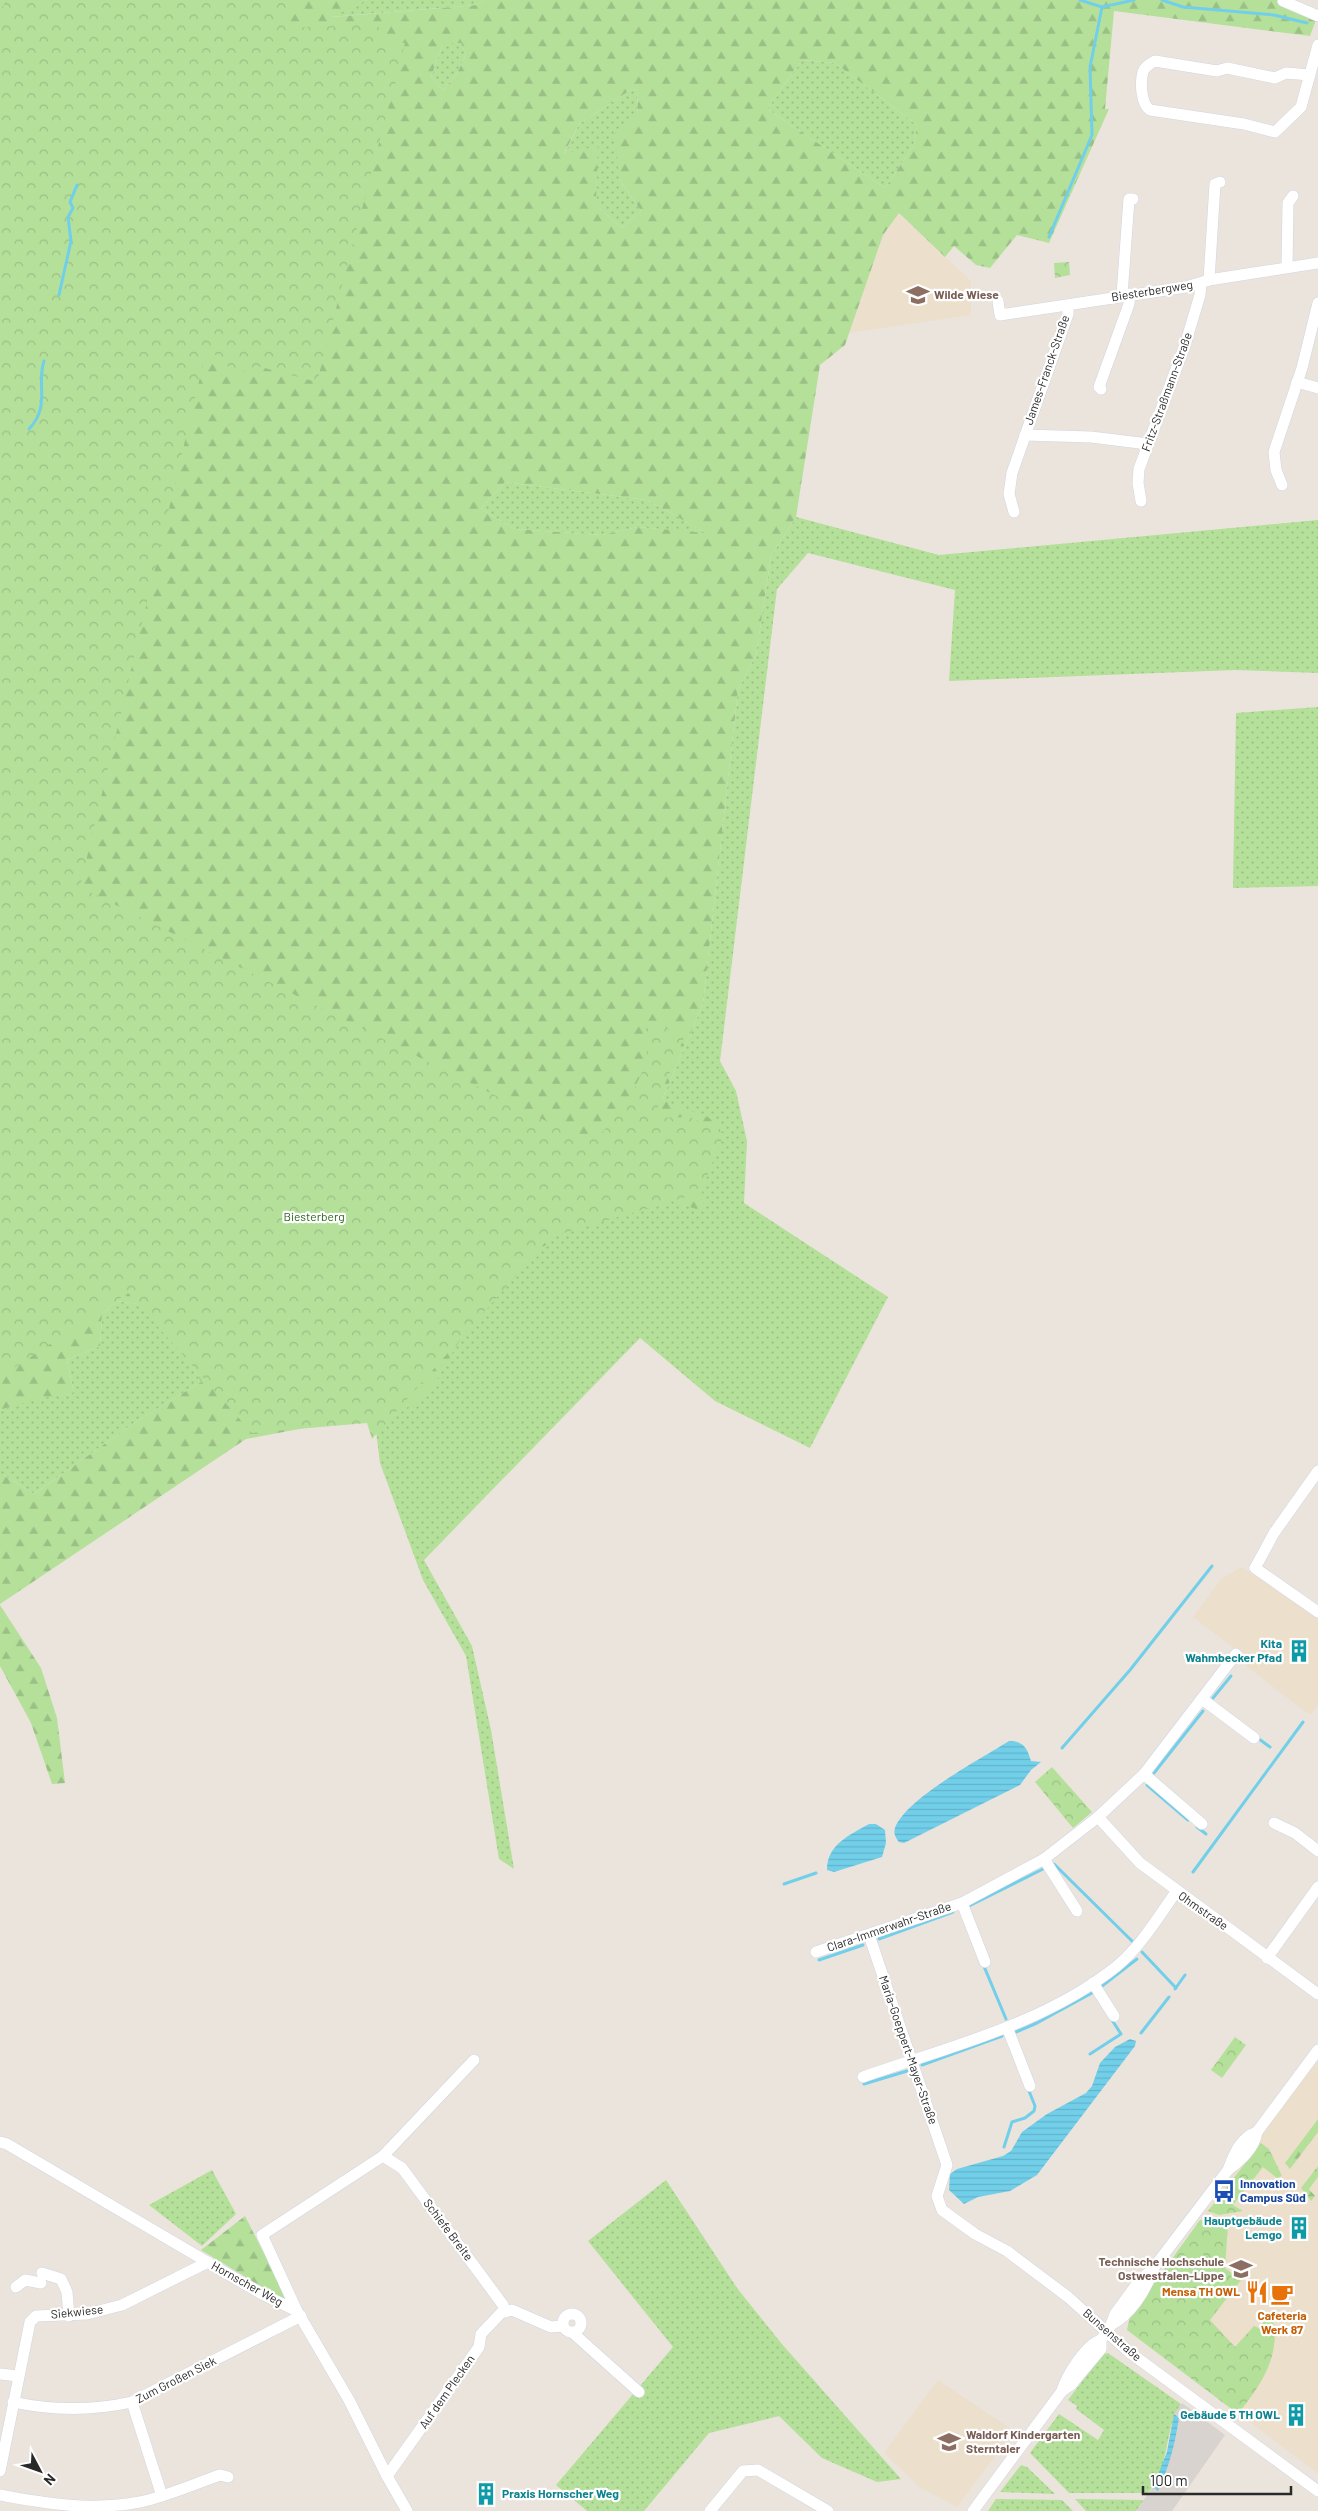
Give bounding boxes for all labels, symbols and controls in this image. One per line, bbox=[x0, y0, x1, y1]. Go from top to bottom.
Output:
street label: Biesterbergweg bbox=[1110, 277, 1194, 303]
school or university icon: Wilde Wiese bbox=[905, 282, 931, 308]
place label: Wilde Wiese bbox=[934, 287, 999, 301]
street label: James-Franck-Straße bbox=[1021, 313, 1071, 426]
street label: Fritz-Straßmann-Straße bbox=[1138, 330, 1194, 453]
park label: Biesterberg bbox=[283, 1209, 345, 1223]
place label: Kita Wahmbecker Pfad bbox=[1185, 1636, 1282, 1664]
building icon: Kita Wahmbecker Pfad bbox=[1286, 1638, 1312, 1664]
street label: Ohmstraße bbox=[1176, 1888, 1231, 1932]
street label: Clara-Immerwahr-Straße bbox=[825, 1898, 953, 1954]
street label: Maria-Goeppert-Mayer-Straße bbox=[877, 1973, 941, 2126]
place label: Innovation Campus Süd bbox=[1240, 2176, 1306, 2204]
bus stop icon: Innovation Campus Süd bbox=[1211, 2178, 1237, 2204]
street label: Schiefe Breite bbox=[421, 2196, 476, 2263]
place label: Hauptgebäude Lemgo bbox=[1204, 2213, 1282, 2241]
building icon: Hauptgebäude Lemgo bbox=[1286, 2215, 1312, 2241]
place label: Technische Hochschule Ostwestfalen-Lippe bbox=[1099, 2254, 1224, 2282]
school or university icon: Technische Hochschule Ostwestfalen-Lippe bbox=[1228, 2256, 1254, 2282]
street label: Hornscher Weg bbox=[209, 2258, 286, 2309]
restaurant icon: Mensa TH OWL bbox=[1244, 2279, 1270, 2305]
cafe icon: Cafeteria Werk 87 bbox=[1269, 2281, 1295, 2307]
place label: Mensa TH OWL bbox=[1162, 2284, 1240, 2298]
street label: Siekwiese bbox=[50, 2301, 104, 2321]
street label: Bunsenstraße bbox=[1081, 2305, 1145, 2363]
place label: Cafeteria Werk 87 bbox=[1257, 2308, 1307, 2336]
street label: Auf dem Plecken bbox=[416, 2352, 477, 2431]
street label: Zum Großen Siek bbox=[133, 2353, 218, 2405]
building icon: Gebäude 5 TH OWL bbox=[1283, 2402, 1309, 2428]
place label: Gebäude 5 TH OWL bbox=[1180, 2407, 1280, 2421]
place label: Waldorf Kindergarten Sterntaler bbox=[966, 2427, 1080, 2455]
school or university icon: Waldorf Kindergarten Sterntaler bbox=[936, 2429, 962, 2455]
north arrow bbox=[15, 2446, 65, 2496]
scale bar bbox=[1143, 2464, 1290, 2496]
text: N bbox=[41, 2471, 60, 2489]
text: 100 m bbox=[1150, 2471, 1188, 2489]
building icon: Praxis Hornscher Weg bbox=[473, 2481, 499, 2507]
place label: Praxis Hornscher Weg bbox=[502, 2486, 619, 2500]

